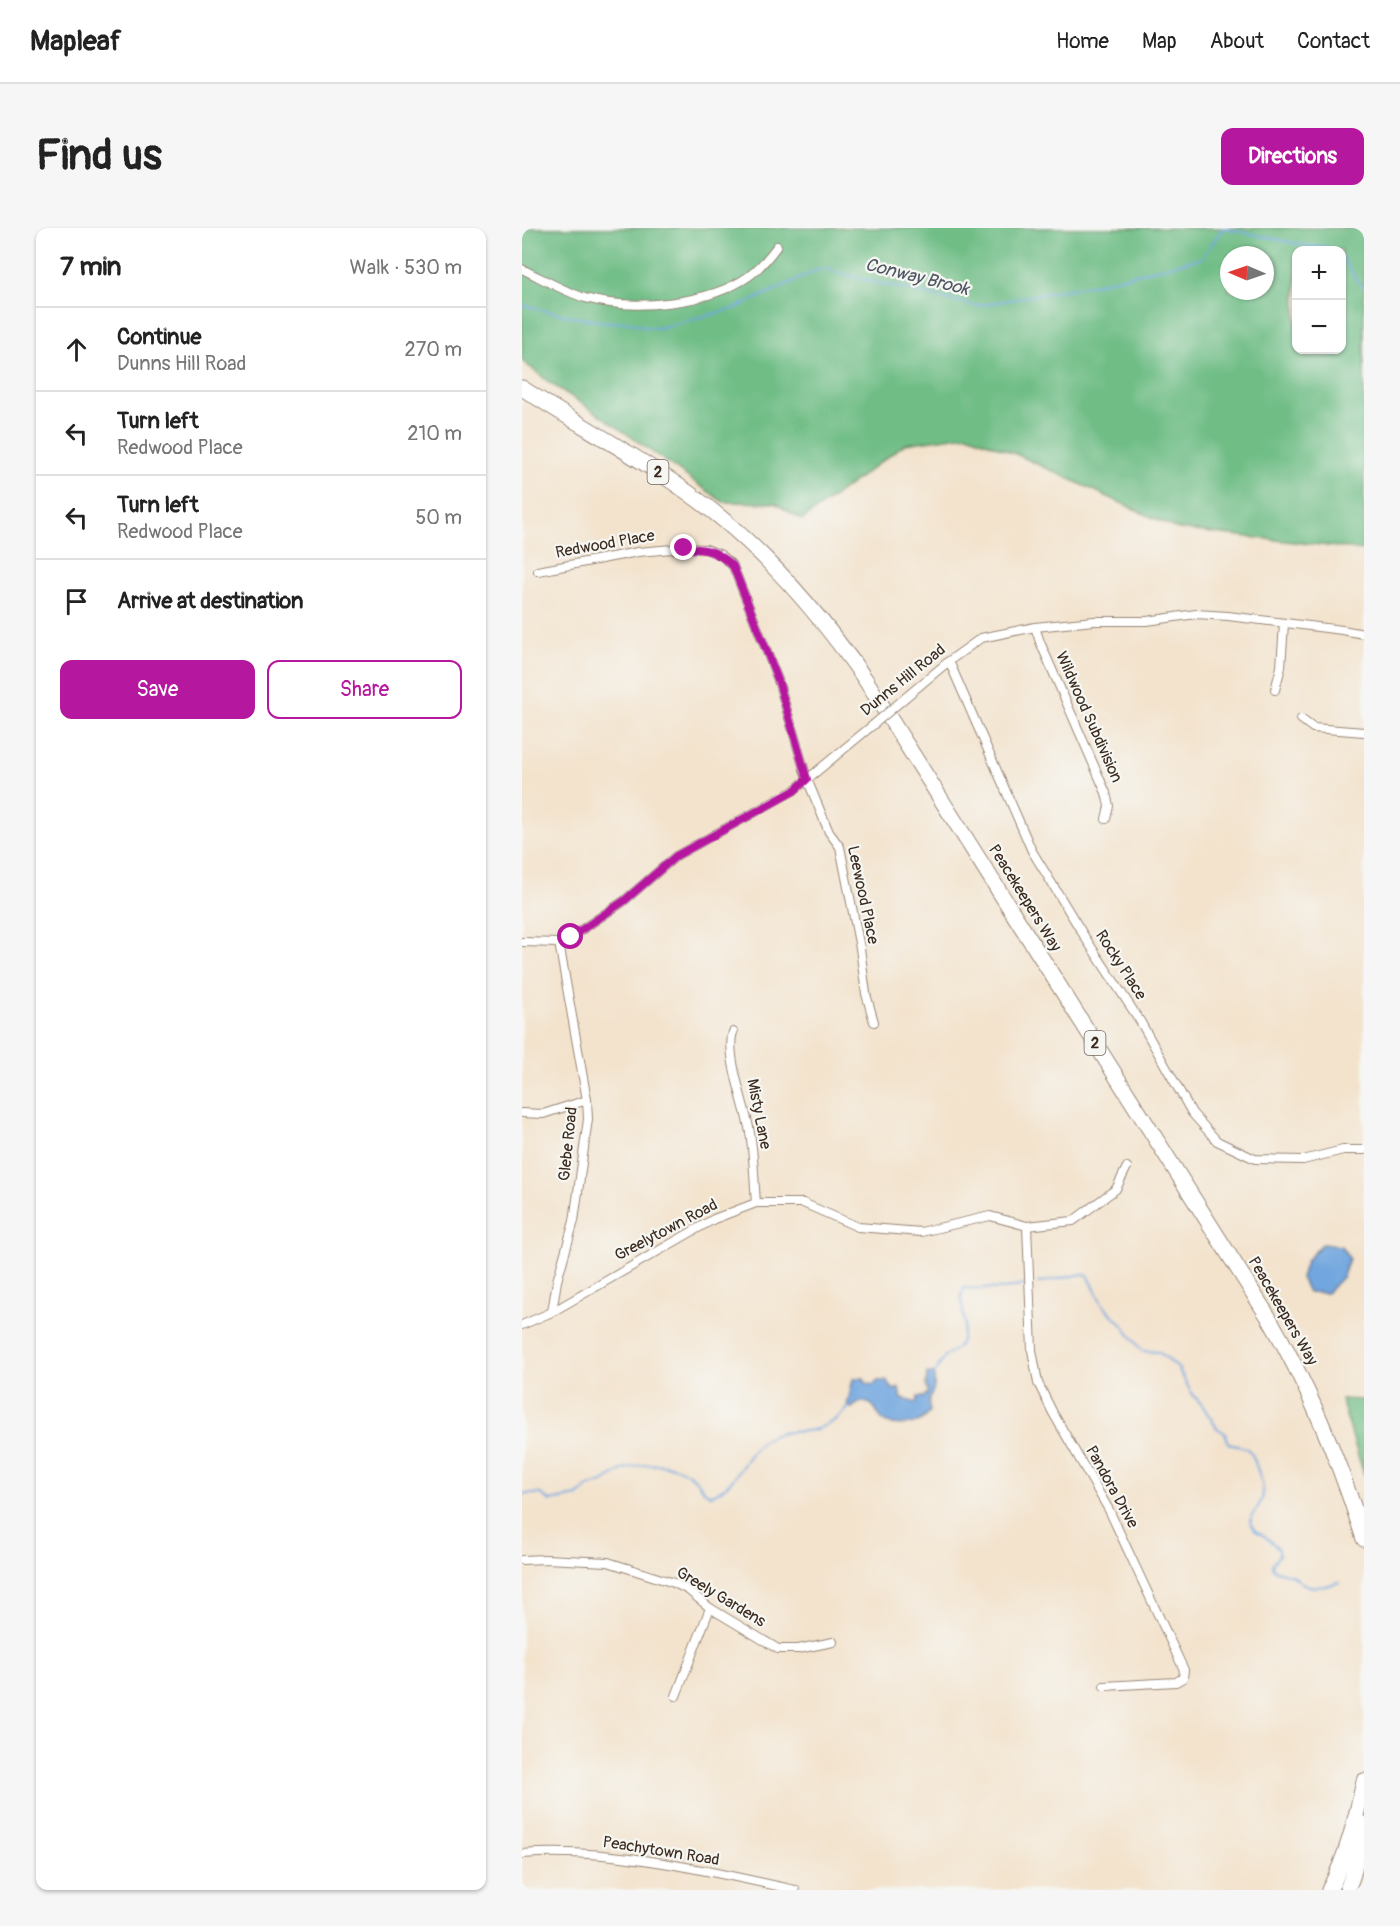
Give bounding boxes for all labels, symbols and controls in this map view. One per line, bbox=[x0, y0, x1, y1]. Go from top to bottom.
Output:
text: Mapleaf bbox=[30, 24, 121, 59]
text: Home bbox=[1056, 28, 1109, 55]
text: Map bbox=[1142, 28, 1177, 55]
text: About bbox=[1210, 28, 1264, 55]
text: Contact bbox=[1297, 28, 1370, 55]
button: Directions bbox=[1221, 128, 1364, 185]
text: Find us bbox=[36, 130, 162, 182]
north arrow bbox=[1220, 246, 1274, 300]
map controls bbox=[1292, 246, 1346, 354]
button: + bbox=[1292, 246, 1346, 300]
text: 7 min bbox=[60, 251, 122, 283]
water label: Conway Brook bbox=[863, 253, 973, 301]
text: Walk · 530 m bbox=[350, 255, 462, 280]
button: − bbox=[1292, 300, 1346, 354]
text: Continue bbox=[117, 323, 201, 351]
icon: ahead bbox=[60, 333, 93, 366]
text: 270 m bbox=[404, 337, 462, 362]
text: Dunns Hill Road bbox=[117, 351, 246, 376]
text: Turn left bbox=[117, 407, 199, 435]
icon: left bbox=[60, 417, 93, 450]
text: 210 m bbox=[407, 421, 462, 446]
text: Redwood Place bbox=[117, 435, 243, 460]
road number: 2 bbox=[648, 460, 668, 484]
text: Turn left bbox=[117, 491, 199, 519]
icon: left bbox=[60, 501, 93, 534]
text: 50 m bbox=[415, 505, 462, 530]
text: Redwood Place bbox=[117, 519, 243, 544]
street label: Redwood Place bbox=[554, 525, 656, 563]
route end bbox=[670, 534, 696, 560]
icon: arrive bbox=[60, 585, 93, 618]
text: Arrive at destination bbox=[117, 587, 303, 615]
street label: Dunns Hill Road bbox=[857, 640, 949, 720]
street label: Wildwood Subdivision bbox=[1051, 648, 1127, 786]
button: Save bbox=[60, 660, 255, 719]
button: Share bbox=[267, 660, 462, 719]
street label: Peacekeepers Way bbox=[984, 841, 1066, 955]
street label: Leewood Place bbox=[843, 844, 883, 946]
route start bbox=[557, 923, 583, 949]
street label: Rocky Place bbox=[1091, 926, 1151, 1004]
road number: 2 bbox=[1084, 1031, 1106, 1055]
street label: Misty Lane bbox=[742, 1077, 776, 1151]
street label: Glebe Road bbox=[554, 1106, 582, 1182]
street label: Greelytown Road bbox=[611, 1194, 721, 1266]
street label: Peacekeepers Way bbox=[1244, 1253, 1322, 1369]
street label: Pandora Drive bbox=[1081, 1442, 1143, 1532]
street label: Greely Gardens bbox=[673, 1562, 769, 1632]
street label: Peachytown Road bbox=[601, 1832, 721, 1870]

